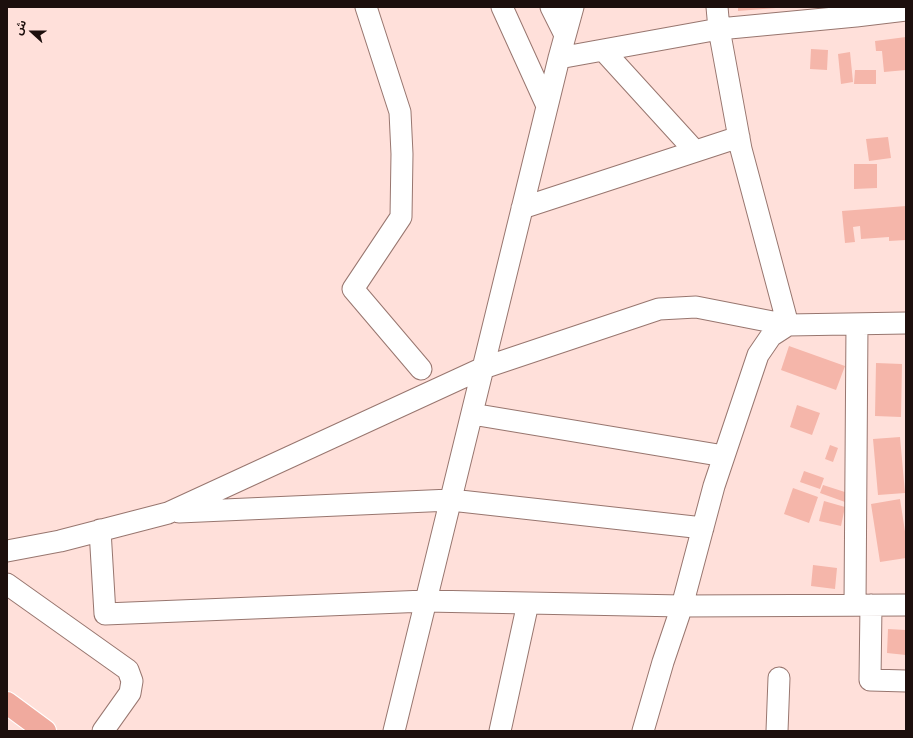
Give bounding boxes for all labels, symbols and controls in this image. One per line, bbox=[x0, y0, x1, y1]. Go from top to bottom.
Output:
north arrow bbox=[12, 12, 52, 52]
text: ش bbox=[12, 18, 29, 37]

